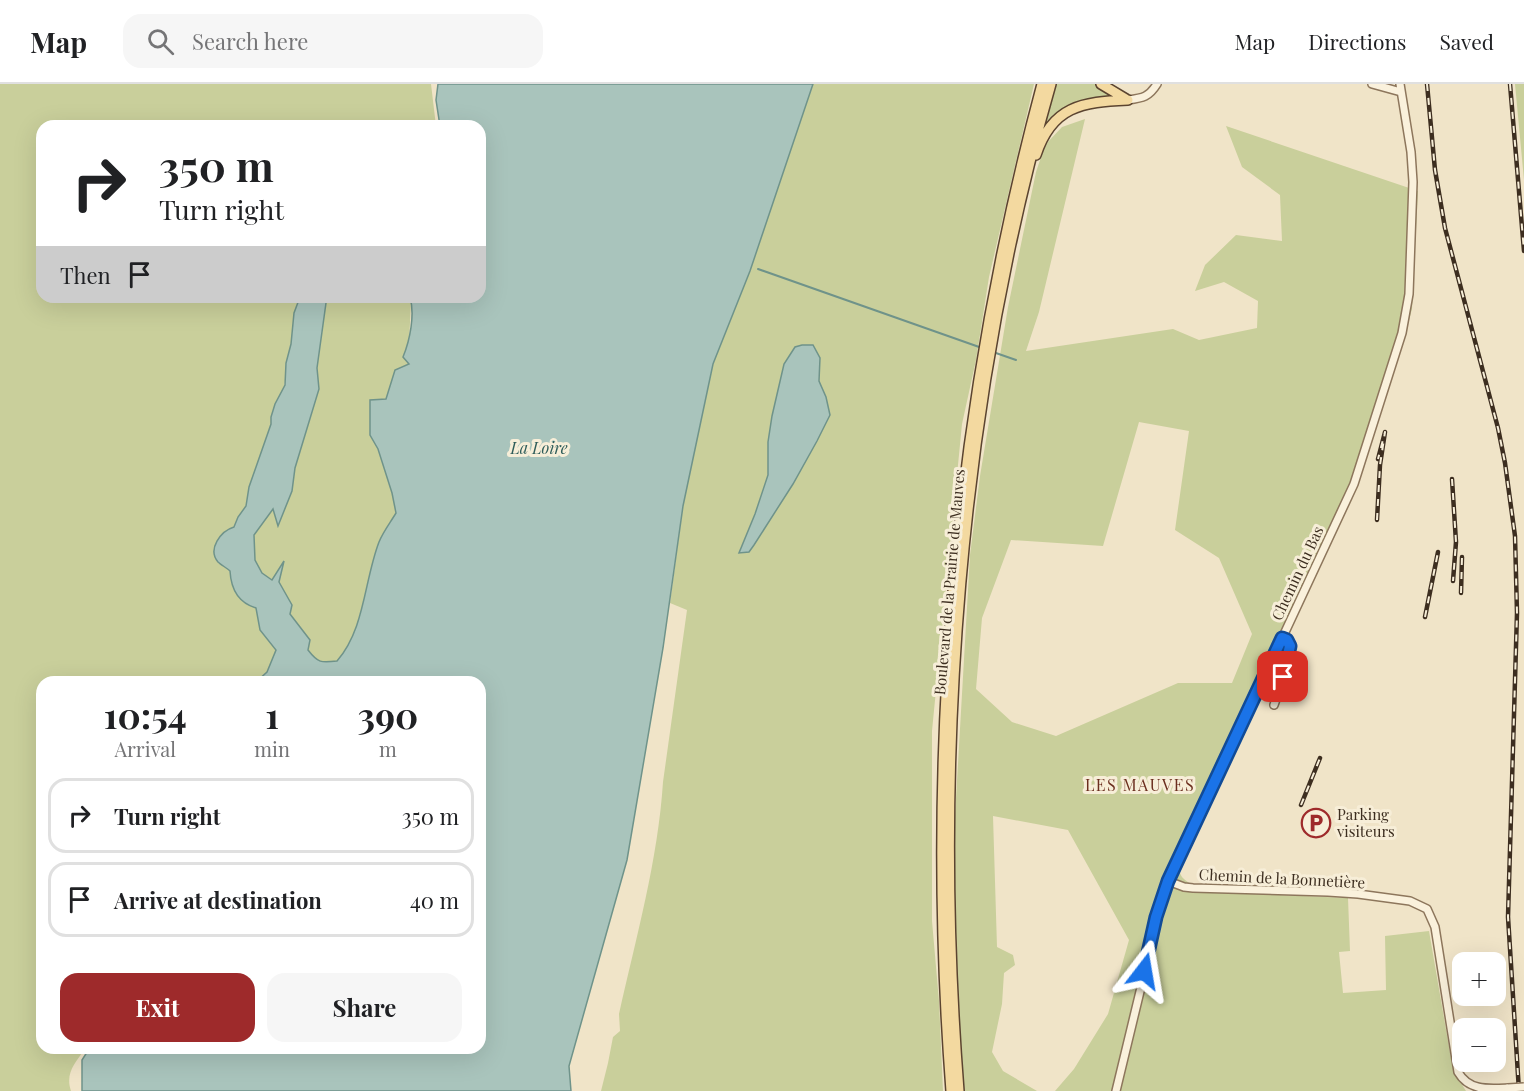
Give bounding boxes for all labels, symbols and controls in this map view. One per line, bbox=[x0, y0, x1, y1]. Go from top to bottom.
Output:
search box bbox=[123, 14, 543, 68]
text: Map bbox=[30, 23, 87, 60]
icon: search bbox=[144, 25, 177, 58]
text: Search here bbox=[192, 26, 308, 56]
text: Map bbox=[1234, 27, 1275, 55]
text: Directions bbox=[1308, 27, 1406, 55]
text: Saved bbox=[1439, 27, 1494, 55]
text: 350 m bbox=[159, 137, 274, 193]
icon: right bbox=[60, 144, 138, 222]
text: Turn right bbox=[159, 191, 284, 227]
icon: arrive bbox=[123, 258, 156, 291]
text: Then bbox=[60, 260, 111, 290]
water label: La Loire bbox=[509, 437, 568, 458]
street label: Boulevard de la Prairie de Mauves bbox=[929, 468, 969, 696]
street label: Chemin du Bas bbox=[1266, 523, 1328, 623]
pin bbox=[1257, 651, 1308, 702]
icon: arrive bbox=[1266, 660, 1299, 693]
text: 10:54 bbox=[104, 690, 187, 738]
text: 1 bbox=[265, 690, 279, 738]
text: 390 bbox=[358, 690, 418, 738]
text: Arrival bbox=[114, 735, 176, 762]
text: min bbox=[254, 735, 290, 762]
text: m bbox=[379, 735, 397, 762]
district label: LES MAUVES bbox=[1085, 774, 1195, 795]
icon: right bbox=[63, 799, 96, 832]
text: Turn right bbox=[114, 801, 220, 831]
text: 350 m bbox=[402, 801, 459, 831]
place label: Parking visiteurs bbox=[1336, 804, 1395, 841]
parking icon: Parking visiteurs bbox=[1300, 807, 1332, 839]
street label: Chemin de la Bonnetière bbox=[1198, 864, 1366, 892]
icon: arrive bbox=[63, 883, 96, 916]
text: Arrive at destination bbox=[114, 885, 322, 915]
text: 40 m bbox=[410, 885, 459, 915]
position arrow bbox=[1112, 939, 1176, 1003]
map controls bbox=[1452, 952, 1506, 1072]
button: + bbox=[1452, 952, 1506, 1006]
button: Exit bbox=[60, 973, 255, 1042]
button: Share bbox=[267, 973, 462, 1042]
button: − bbox=[1452, 1018, 1506, 1072]

